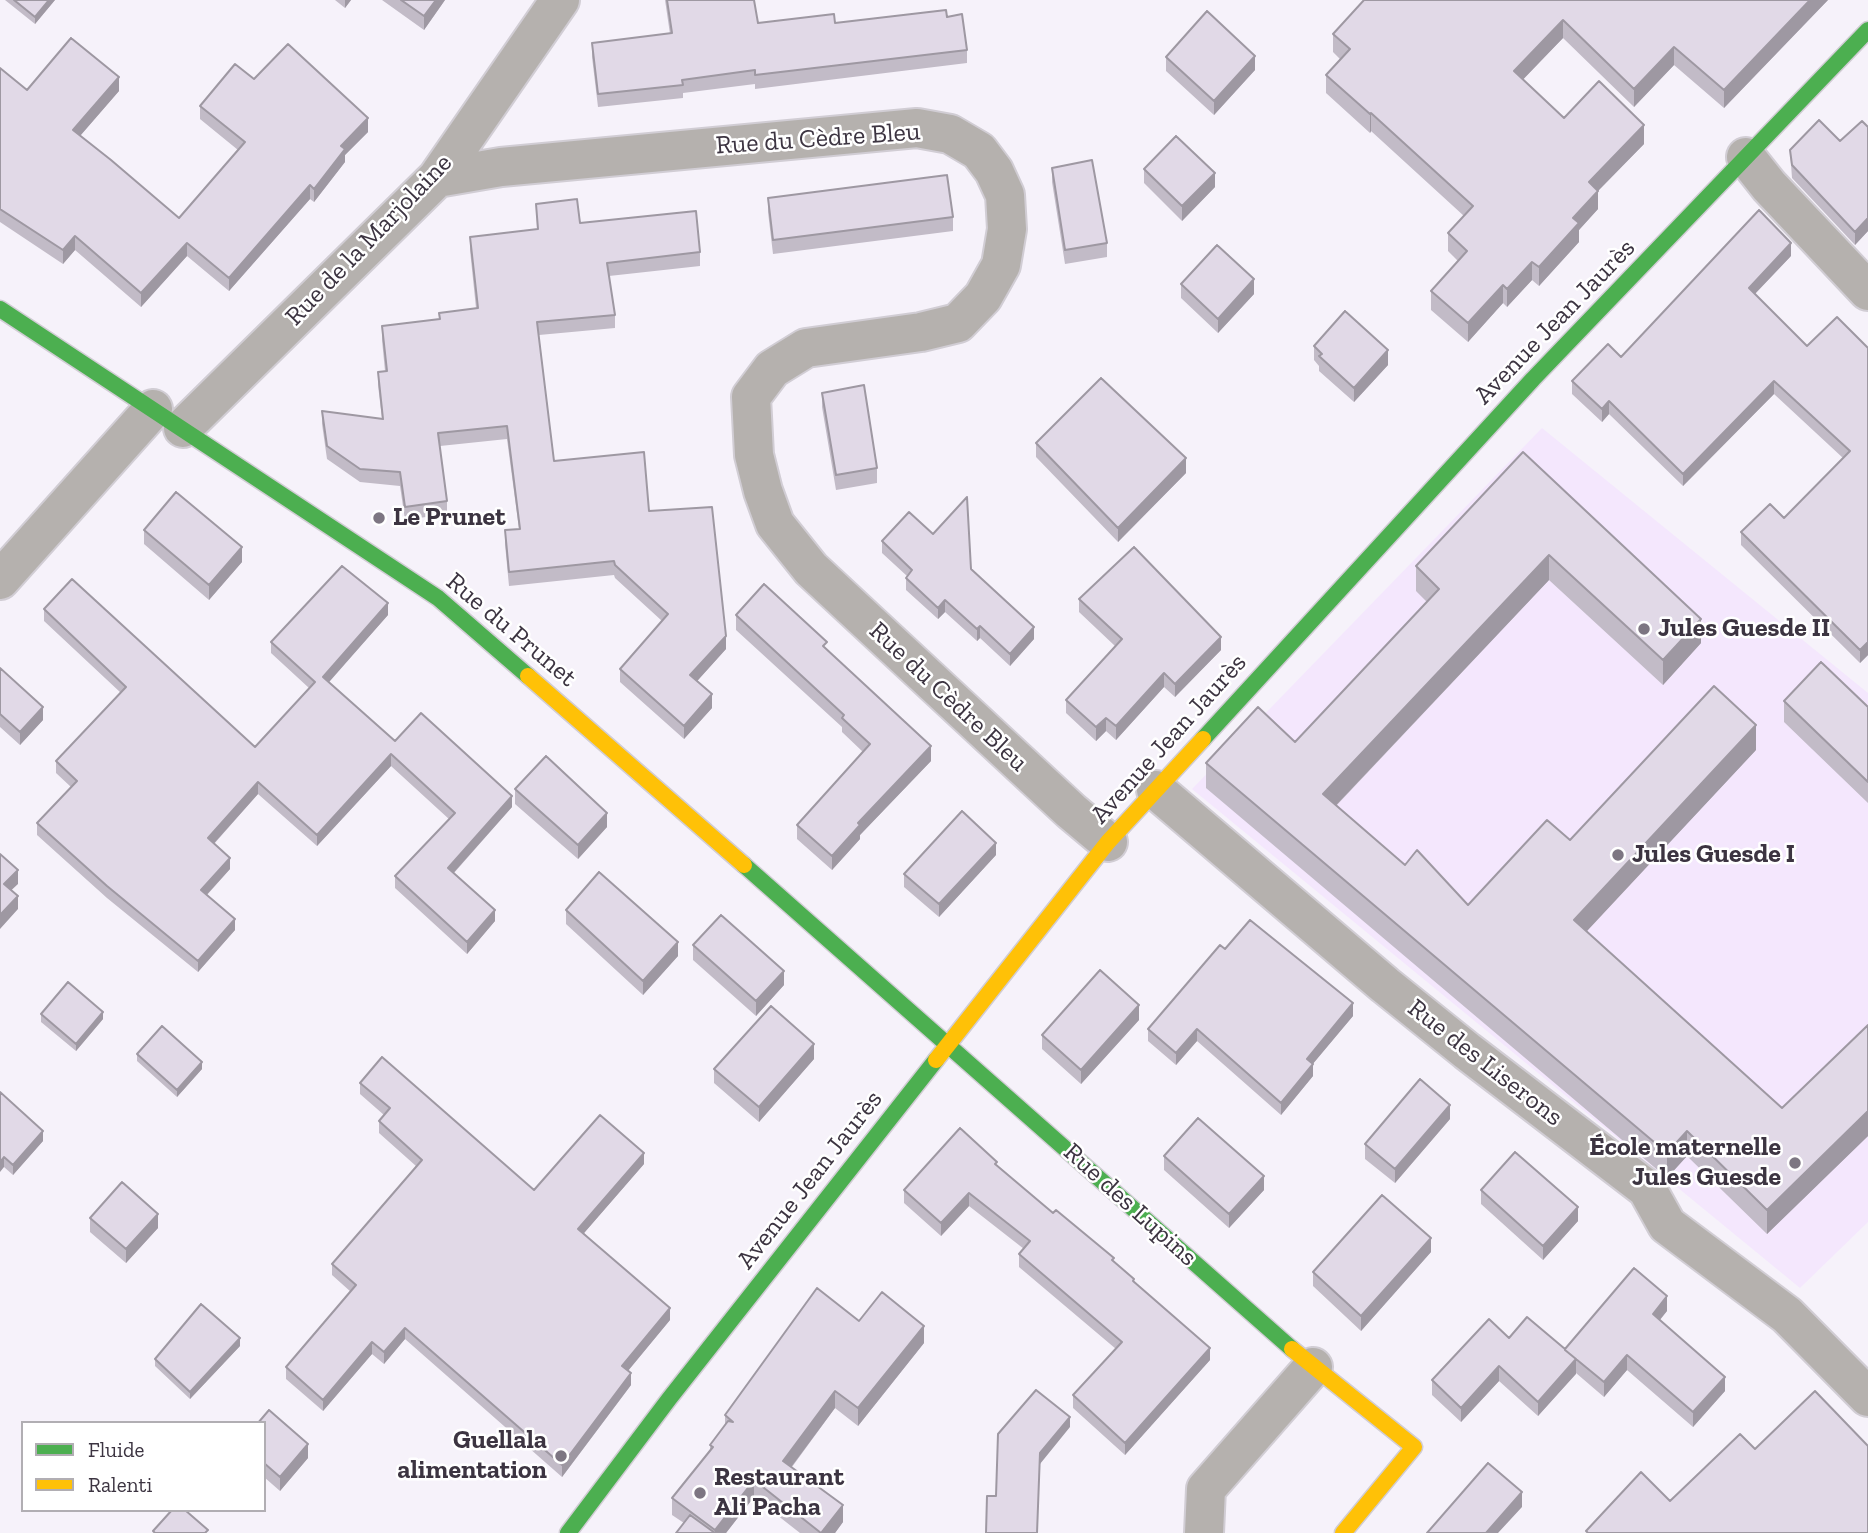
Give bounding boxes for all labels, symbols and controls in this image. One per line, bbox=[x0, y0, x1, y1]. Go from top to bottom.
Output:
street label: Rue du Cèdre Bleu bbox=[715, 116, 921, 162]
street label: Rue de la Marjolaine bbox=[279, 148, 459, 332]
street label: Avenue Jean Jaurès bbox=[1468, 233, 1642, 411]
place label: Le Prunet bbox=[393, 502, 505, 534]
marker: Le Prunet bbox=[371, 510, 387, 526]
street label: Rue du Prunet bbox=[439, 566, 583, 694]
place label: Jules Guesde II bbox=[1658, 613, 1830, 645]
street label: Rue du Cèdre Bleu bbox=[862, 616, 1034, 778]
marker: Jules Guesde II bbox=[1636, 621, 1652, 637]
street label: Avenue Jean Jaurès bbox=[1085, 648, 1253, 830]
place label: Jules Guesde I bbox=[1632, 839, 1795, 871]
marker: Jules Guesde I bbox=[1610, 847, 1626, 863]
street label: Rue des Liserons bbox=[1401, 993, 1569, 1133]
street label: Avenue Jean Jaurès bbox=[731, 1085, 889, 1275]
place label: École maternelle Jules Guesde bbox=[1589, 1132, 1781, 1194]
street label: Rue des Lupins bbox=[1057, 1137, 1203, 1273]
marker: École maternelle Jules Guesde bbox=[1787, 1155, 1803, 1171]
legend bbox=[21, 1421, 266, 1512]
place label: Guellala alimentation bbox=[397, 1425, 547, 1486]
text: Fluide bbox=[88, 1437, 144, 1462]
marker: Guellala alimentation bbox=[553, 1448, 569, 1464]
place label: Restaurant Ali Pacha bbox=[714, 1462, 844, 1524]
text: Ralenti bbox=[88, 1472, 152, 1497]
marker: Restaurant Ali Pacha bbox=[692, 1485, 708, 1501]

